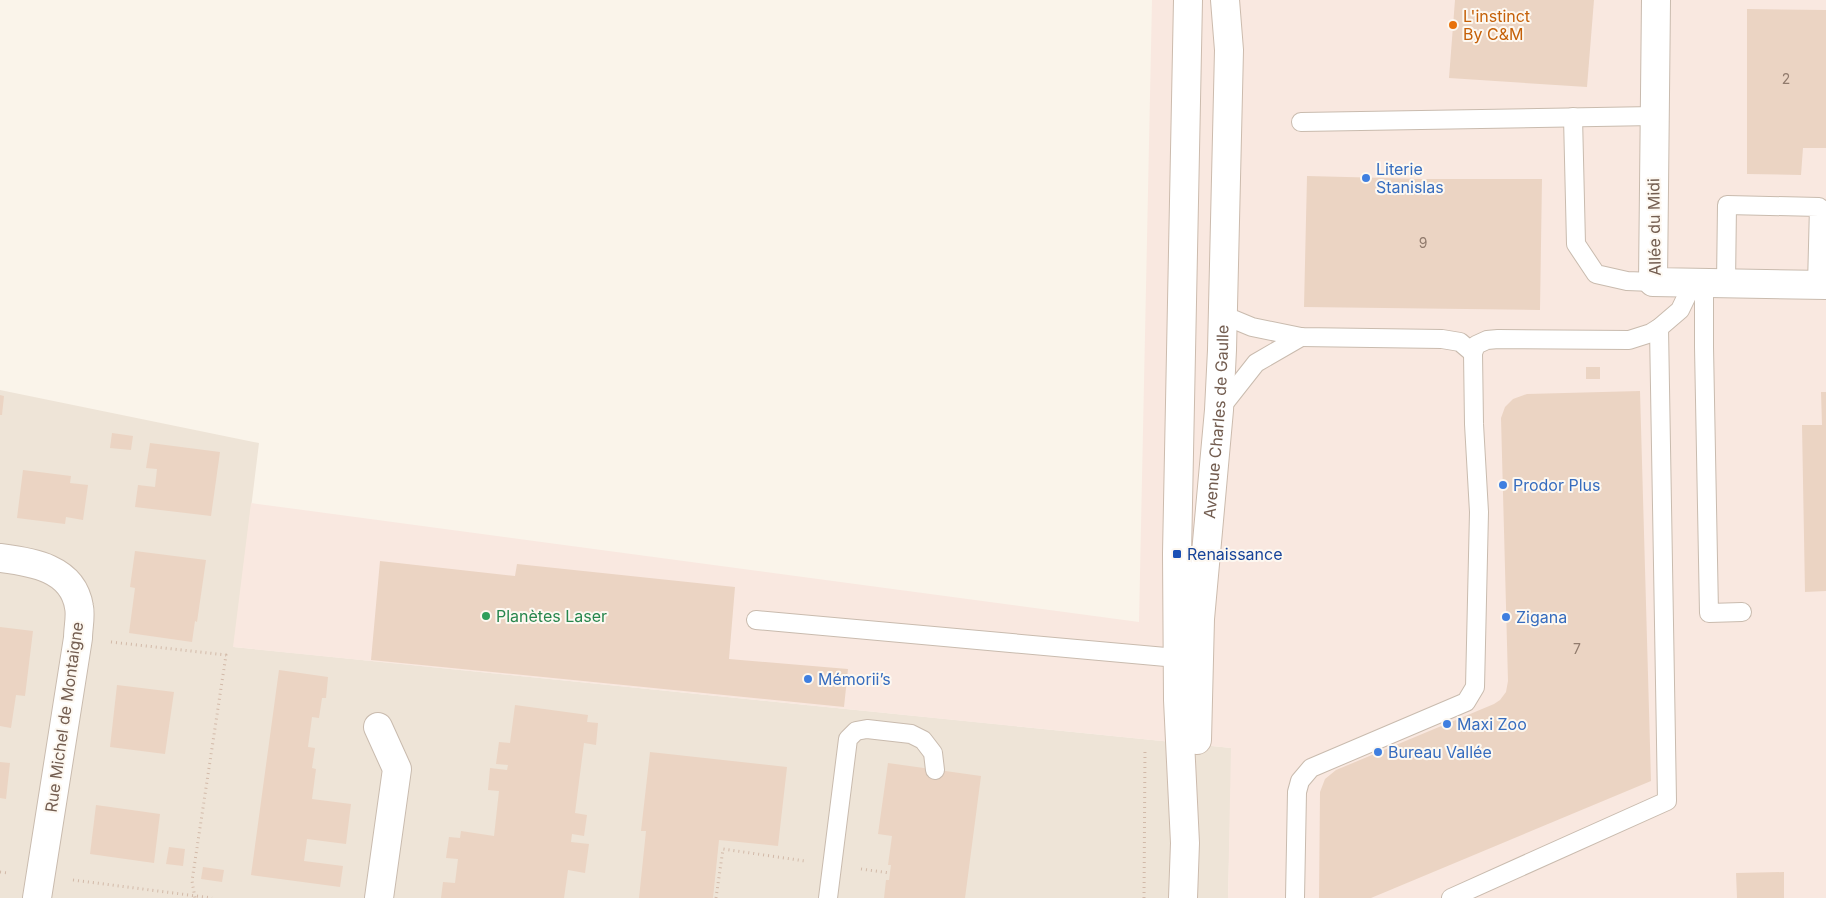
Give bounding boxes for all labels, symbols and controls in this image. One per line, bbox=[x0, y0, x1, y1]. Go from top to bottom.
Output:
place label: L'instinct By C&M bbox=[1463, 6, 1530, 44]
marker: L'instinct By C&M bbox=[1447, 19, 1459, 31]
house number: 2 bbox=[1782, 70, 1790, 87]
place label: Literie Stanislas bbox=[1376, 159, 1444, 197]
marker: Literie Stanislas bbox=[1360, 172, 1372, 184]
street label: Allée du Midi bbox=[1643, 178, 1665, 276]
house number: 9 bbox=[1419, 234, 1427, 251]
street label: Avenue Charles de Gaulle bbox=[1199, 325, 1233, 520]
place label: Prodor Plus bbox=[1513, 475, 1600, 495]
marker: Prodor Plus bbox=[1497, 479, 1509, 491]
place label: Renaissance bbox=[1187, 544, 1283, 564]
marker: Renaissance bbox=[1171, 548, 1183, 560]
place label: Planètes Laser bbox=[496, 606, 607, 626]
place label: Zigana bbox=[1516, 607, 1567, 627]
marker: Planètes Laser bbox=[480, 610, 492, 622]
marker: Zigana bbox=[1500, 611, 1512, 623]
street label: Rue Michel de Montaigne bbox=[41, 620, 87, 814]
house number: 7 bbox=[1573, 640, 1581, 657]
place label: Mémorii’s bbox=[818, 669, 891, 689]
marker: Mémorii’s bbox=[802, 673, 814, 685]
place label: Maxi Zoo bbox=[1457, 714, 1527, 734]
marker: Maxi Zoo bbox=[1441, 718, 1453, 730]
place label: Bureau Vallée bbox=[1388, 742, 1492, 762]
marker: Bureau Vallée bbox=[1372, 746, 1384, 758]

